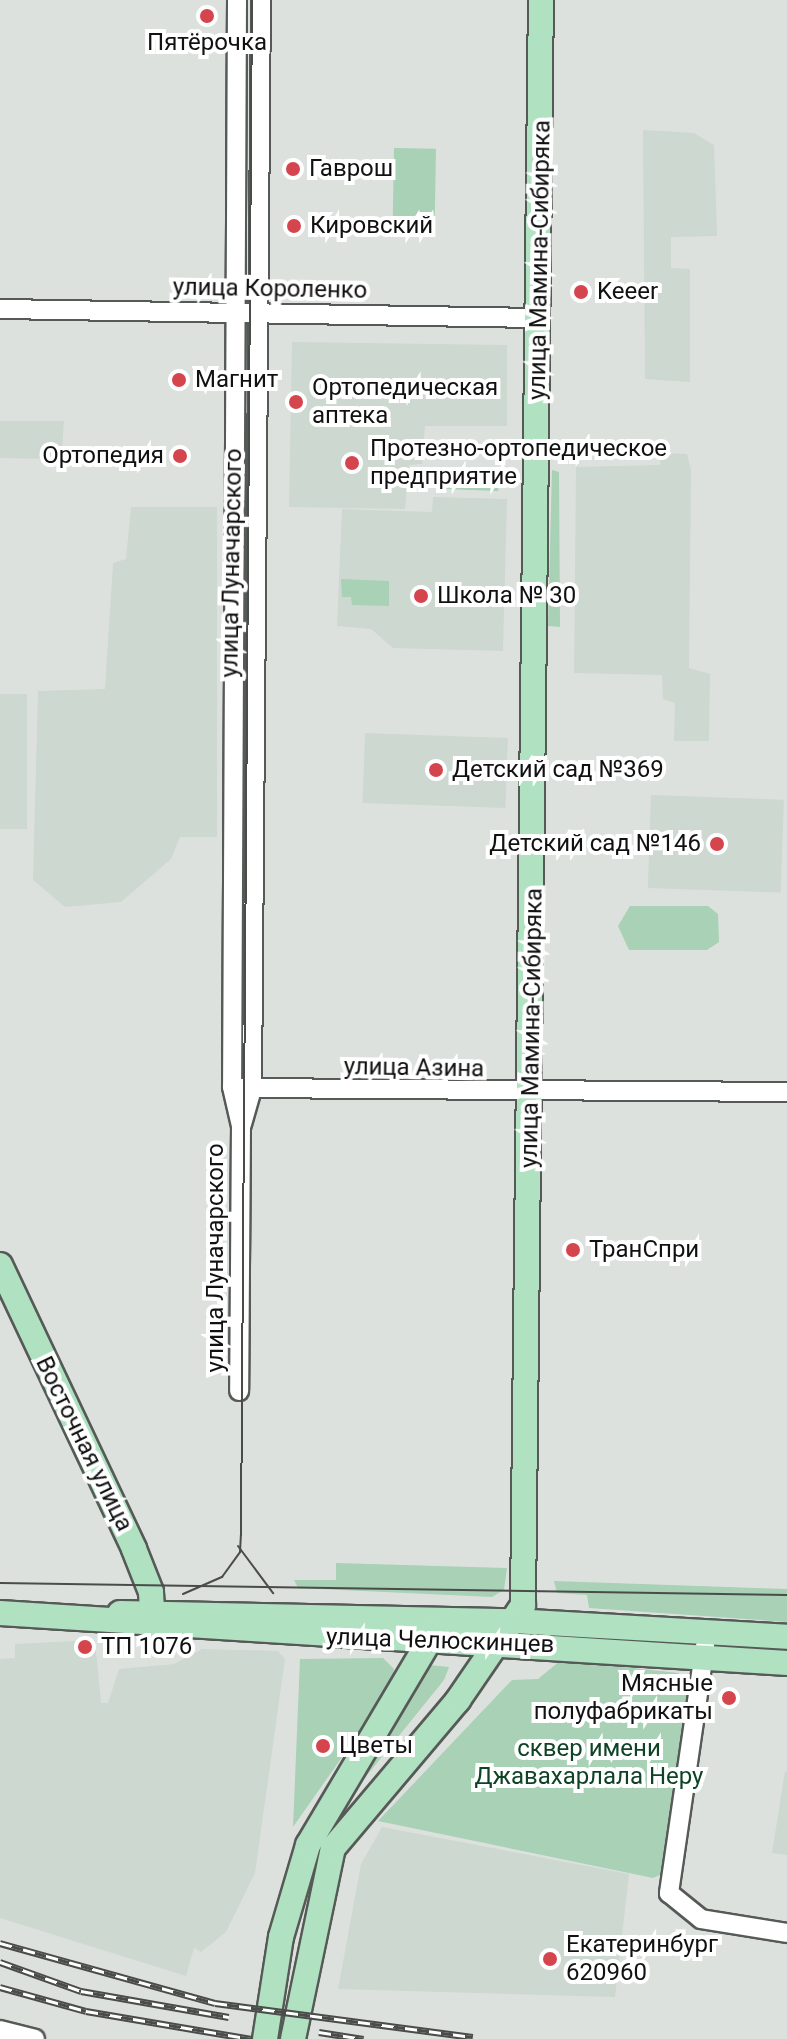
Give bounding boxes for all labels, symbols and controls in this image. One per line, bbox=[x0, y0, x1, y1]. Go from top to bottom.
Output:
marker: Пятёрочка bbox=[198, 7, 216, 25]
place label: Пятёрочка bbox=[147, 29, 267, 57]
street label: улица Мамина-Сибиряка bbox=[523, 120, 557, 400]
place label: Гаврош bbox=[309, 155, 393, 183]
marker: Гаврош bbox=[284, 160, 302, 178]
place label: Кировский bbox=[310, 212, 433, 240]
marker: Кировский bbox=[285, 217, 303, 235]
street label: улица Короленко bbox=[173, 273, 367, 305]
place label: Keeer bbox=[597, 278, 658, 306]
marker: Keeer bbox=[572, 283, 590, 301]
place label: Магнит bbox=[195, 366, 278, 394]
marker: Магнит bbox=[170, 371, 188, 389]
place label: Ортопедическая аптека bbox=[312, 374, 498, 430]
marker: Ортопедическая аптека bbox=[287, 393, 305, 411]
place label: Протезно-ортопедическое предприятие bbox=[370, 435, 667, 491]
place label: Ортопедия bbox=[42, 442, 164, 470]
marker: Ортопедия bbox=[171, 447, 189, 465]
street label: улица Луначарского bbox=[216, 448, 248, 678]
marker: Протезно-ортопедическое предприятие bbox=[341, 452, 363, 474]
place label: Школа № 30 bbox=[437, 582, 576, 610]
marker: Школа № 30 bbox=[412, 587, 430, 605]
place label: Детский сад №369 bbox=[452, 756, 664, 784]
marker: Детский сад №369 bbox=[427, 761, 445, 779]
place label: Детский сад №146 bbox=[489, 830, 701, 858]
marker: Детский сад №146 bbox=[708, 835, 726, 853]
street label: улица Мамина-Сибиряка bbox=[515, 888, 549, 1168]
street label: улица Азина bbox=[344, 1052, 484, 1084]
street label: улица Луначарского bbox=[202, 1143, 230, 1373]
place label: ТранСпри bbox=[589, 1236, 699, 1264]
marker: ТранСпри bbox=[564, 1241, 582, 1259]
street label: Восточная улица bbox=[29, 1352, 139, 1536]
street label: улица Челюскинцев bbox=[325, 1623, 555, 1659]
place label: ТП 1076 bbox=[101, 1633, 192, 1661]
marker: ТП 1076 bbox=[76, 1638, 94, 1656]
place label: Мясные полуфабрикаты bbox=[534, 1670, 713, 1726]
marker: Мясные полуфабрикаты bbox=[720, 1689, 738, 1707]
place label: Цветы bbox=[339, 1732, 413, 1760]
park label: сквер имени Джавахарлала Неру bbox=[475, 1735, 703, 1791]
marker: Цветы bbox=[314, 1737, 332, 1755]
place label: Екатеринбург 620960 bbox=[566, 1931, 718, 1987]
marker: Екатеринбург 620960 bbox=[541, 1950, 559, 1968]

